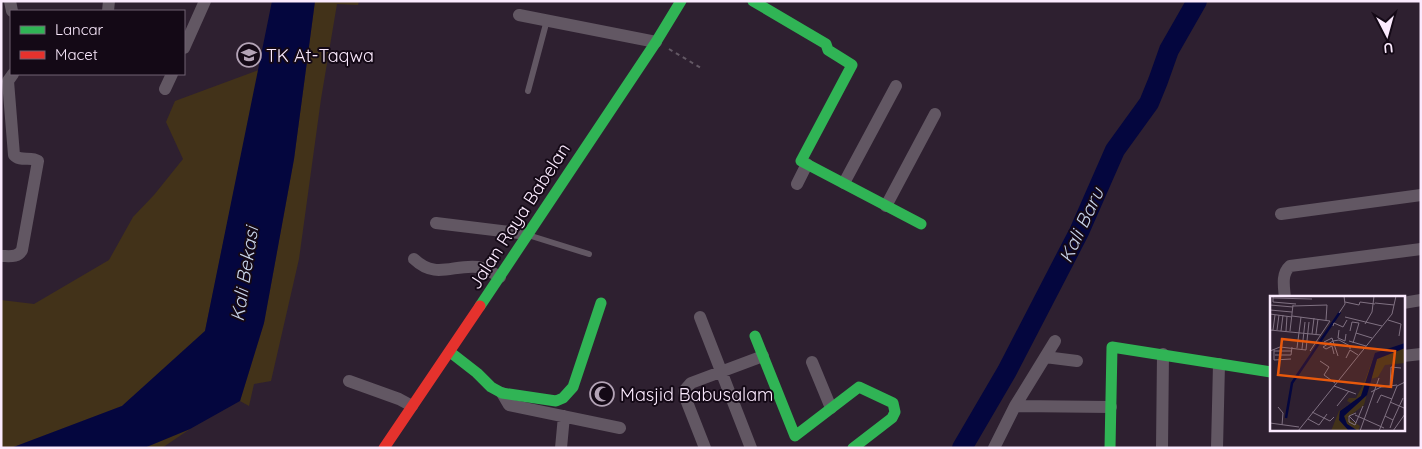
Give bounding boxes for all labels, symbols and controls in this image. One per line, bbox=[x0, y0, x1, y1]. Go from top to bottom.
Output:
legend bbox=[10, 10, 185, 75]
north arrow bbox=[1362, 10, 1412, 60]
text: Lancar bbox=[55, 20, 104, 39]
text: U bbox=[1383, 38, 1394, 57]
school or university icon: TK At-Taqwa bbox=[236, 42, 262, 68]
place label: TK At-Taqwa bbox=[266, 44, 374, 67]
text: Macet bbox=[55, 45, 98, 64]
street label: Jalan Raya Babelan bbox=[463, 139, 575, 293]
water label: Kali Baru bbox=[1053, 183, 1109, 266]
water label: Kali Bekasi bbox=[225, 223, 264, 323]
inset map bbox=[1270, 296, 1404, 432]
mosque icon: Masjid Babusalam bbox=[589, 381, 615, 407]
place label: Masjid Babusalam bbox=[620, 383, 774, 406]

